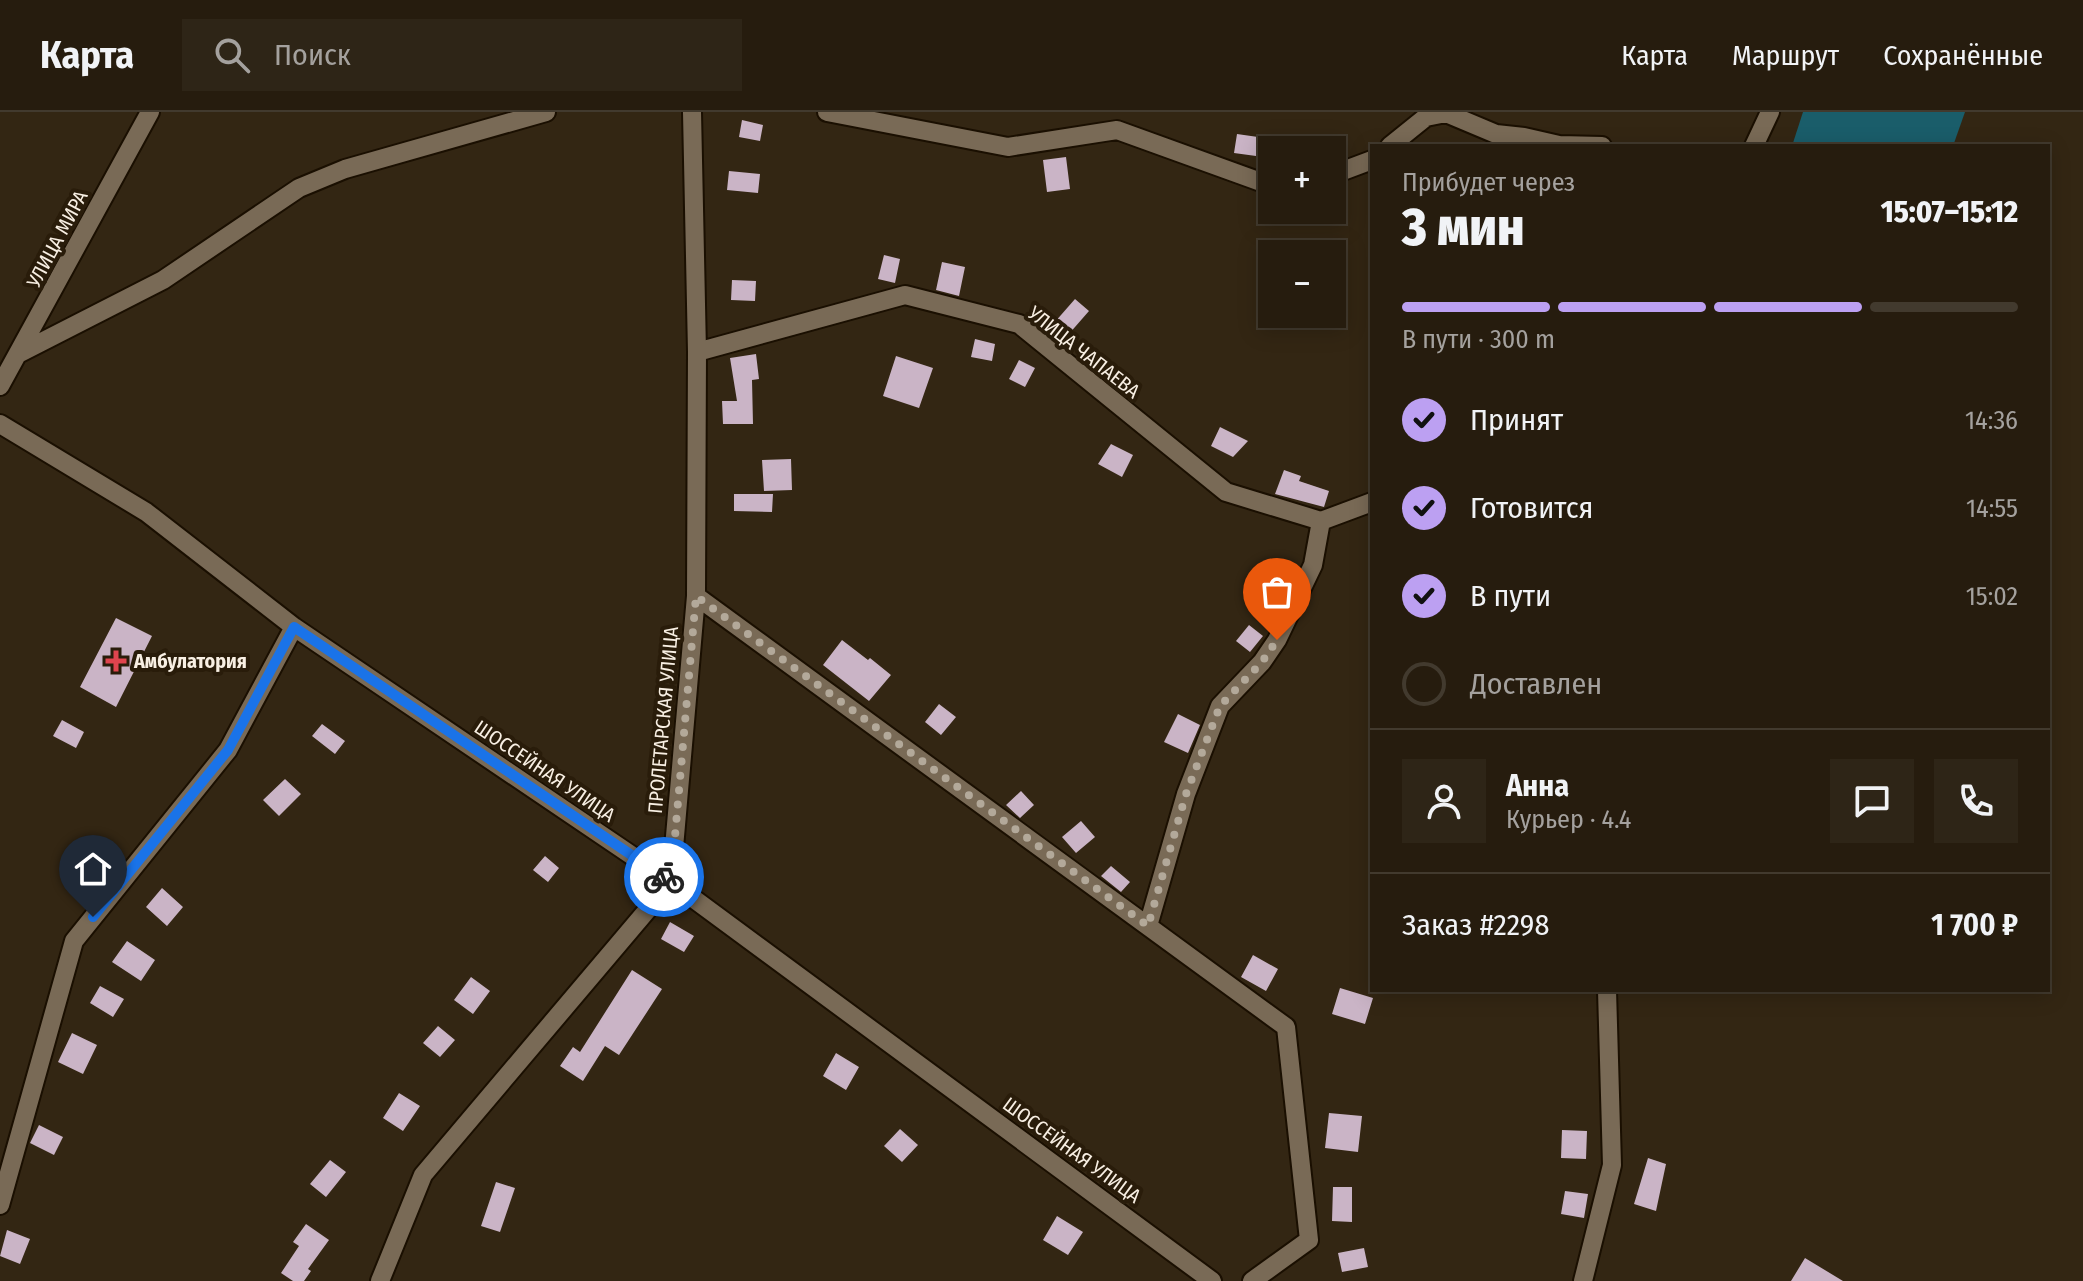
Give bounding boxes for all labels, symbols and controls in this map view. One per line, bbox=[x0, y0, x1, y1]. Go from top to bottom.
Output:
search box bbox=[182, 19, 742, 91]
text: Карта bbox=[40, 32, 134, 78]
icon: search bbox=[210, 33, 254, 77]
text: Поиск bbox=[274, 37, 351, 73]
text: Карта bbox=[1621, 39, 1688, 72]
text: Маршрут bbox=[1732, 39, 1839, 72]
text: Сохранённые bbox=[1883, 39, 2043, 72]
map controls bbox=[1258, 136, 1346, 328]
button: + bbox=[1258, 136, 1346, 224]
text: Прибудет через bbox=[1402, 167, 1575, 198]
street label: УЛИЦА МИРА bbox=[21, 186, 93, 293]
text: 15:07–15:12 bbox=[1881, 194, 2018, 230]
text: 3 мин bbox=[1402, 196, 1525, 259]
button: − bbox=[1258, 240, 1346, 328]
street label: УЛИЦА ЧАПАЕВА bbox=[1023, 300, 1145, 403]
text: В пути · 300 m bbox=[1402, 324, 1555, 355]
icon: check bbox=[1402, 398, 1446, 442]
text: Принят bbox=[1470, 402, 1563, 438]
text: 14:36 bbox=[1965, 405, 2018, 436]
icon: check bbox=[1402, 486, 1446, 530]
text: Готовится bbox=[1470, 490, 1593, 526]
text: 14:55 bbox=[1966, 493, 2018, 524]
pin bbox=[1243, 558, 1311, 640]
icon: bag bbox=[1255, 570, 1299, 614]
icon: check bbox=[1402, 574, 1446, 618]
text: В пути bbox=[1470, 578, 1551, 614]
text: 15:02 bbox=[1966, 581, 2018, 612]
street label: ПРОЛЕТАРСКАЯ УЛИЦА bbox=[643, 625, 683, 815]
place label: Амбулатория bbox=[133, 649, 247, 673]
marker: Амбулатория bbox=[105, 650, 127, 672]
text: Доставлен bbox=[1470, 666, 1602, 702]
street label: ШОССЕЙНАЯ УЛИЦА bbox=[470, 715, 620, 827]
button: person bbox=[1402, 759, 1486, 843]
button: chat bbox=[1830, 759, 1914, 843]
button: phone bbox=[1934, 759, 2018, 843]
text: Анна bbox=[1506, 768, 1569, 804]
text: Курьер · 4.4 bbox=[1506, 804, 1631, 835]
pin bbox=[59, 835, 127, 917]
courier bbox=[624, 837, 704, 917]
icon: home bbox=[71, 847, 115, 891]
icon: bike bbox=[642, 855, 686, 899]
text: Заказ #2298 bbox=[1402, 907, 1549, 943]
text: 1 700 ₽ bbox=[1931, 907, 2018, 943]
street label: ШОССЕЙНАЯ УЛИЦА bbox=[998, 1092, 1146, 1208]

